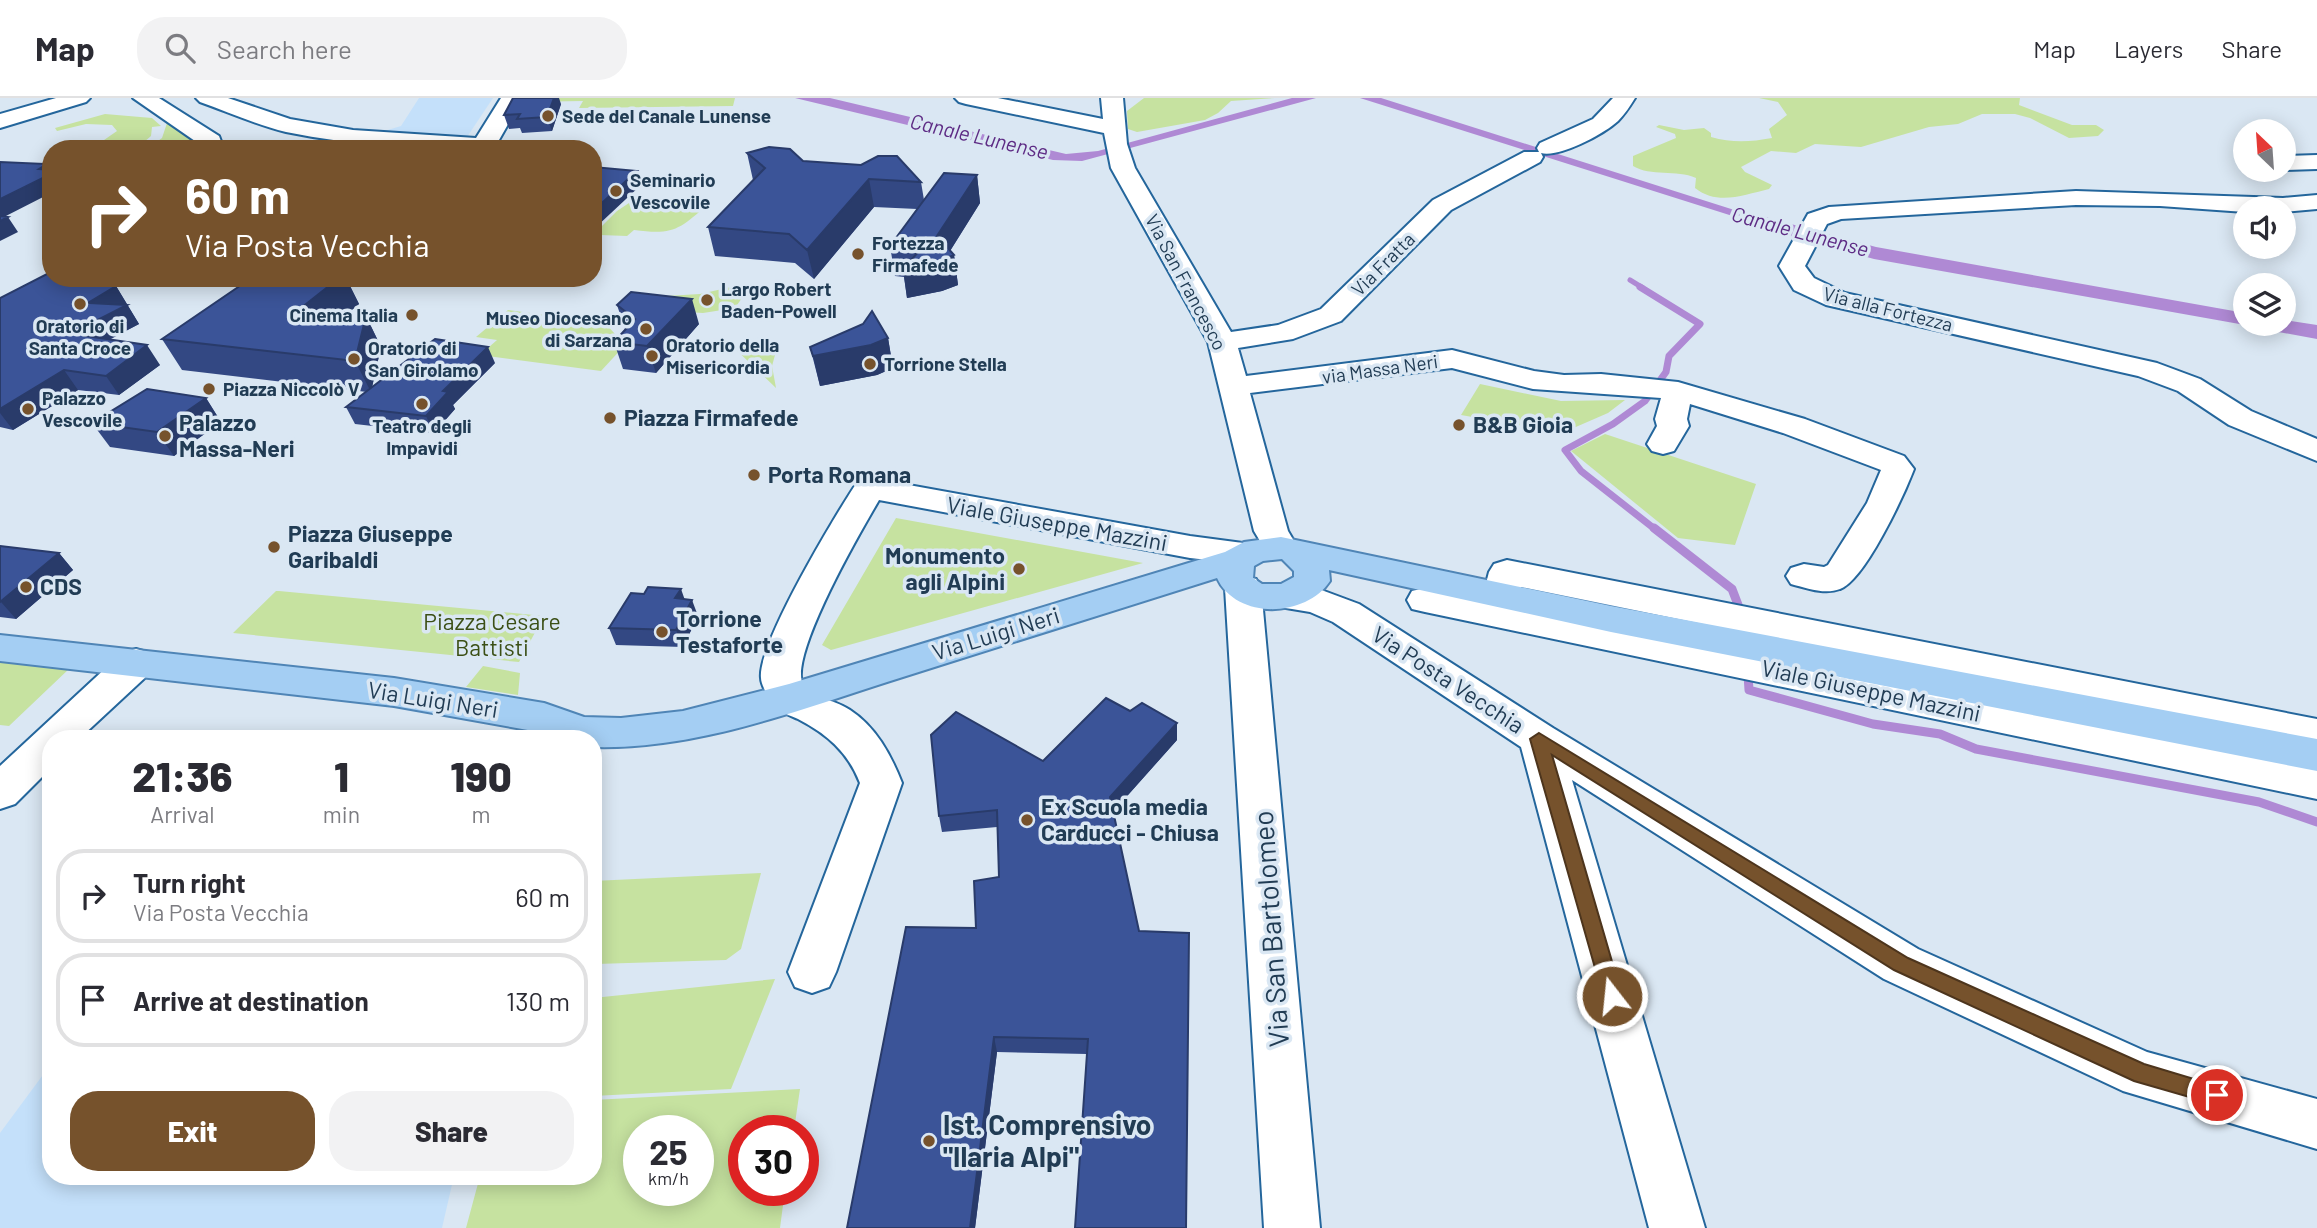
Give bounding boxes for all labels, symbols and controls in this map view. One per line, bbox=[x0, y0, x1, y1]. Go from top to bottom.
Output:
search box bbox=[137, 17, 627, 80]
text: Map bbox=[35, 28, 95, 68]
icon: search bbox=[161, 29, 199, 67]
text: Search here bbox=[217, 33, 352, 64]
text: Map bbox=[2033, 34, 2076, 63]
text: Layers bbox=[2114, 34, 2183, 63]
text: Share bbox=[2221, 34, 2282, 63]
place label: Sede del Canale Lunense bbox=[562, 104, 771, 127]
marker: Sede del Canale Lunense bbox=[540, 108, 556, 124]
water label: Canale Lunense bbox=[908, 108, 1051, 164]
north arrow bbox=[2233, 119, 2296, 182]
map controls bbox=[2233, 119, 2296, 336]
text: 60 m bbox=[185, 165, 290, 224]
icon: right bbox=[70, 168, 161, 259]
place label: Seminario Vescovile bbox=[630, 168, 716, 213]
marker: Seminario Vescovile bbox=[608, 183, 624, 199]
button: sound bbox=[2233, 196, 2296, 259]
water label: Canale Lunense bbox=[1729, 200, 1872, 261]
street label: Via San Francesco bbox=[1141, 210, 1232, 354]
text: Via Posta Vecchia bbox=[185, 225, 430, 263]
street label: Via Fratta bbox=[1346, 227, 1419, 300]
place label: Fortezza Firmafede bbox=[872, 231, 959, 276]
marker: Fortezza Firmafede bbox=[850, 246, 866, 262]
button: layers bbox=[2233, 273, 2296, 336]
place label: Largo Robert Baden-Powell bbox=[721, 277, 837, 322]
street label: Via alla Fortezza bbox=[1821, 281, 1955, 336]
marker: Largo Robert Baden-Powell bbox=[699, 292, 715, 308]
marker: Oratorio di Santa Croce bbox=[72, 296, 88, 312]
place label: Cinema Italia bbox=[289, 303, 398, 326]
place label: Museo Diocesano di Sarzana bbox=[486, 306, 632, 351]
marker: Cinema Italia bbox=[404, 307, 420, 323]
place label: Oratorio di Santa Croce bbox=[29, 314, 131, 359]
marker: Museo Diocesano di Sarzana bbox=[638, 321, 654, 337]
place label: Oratorio della Misericordia bbox=[666, 333, 779, 378]
place label: Oratorio di San Girolamo bbox=[368, 336, 479, 381]
marker: Oratorio della Misericordia bbox=[644, 348, 660, 364]
street label: via Massa Neri bbox=[1320, 349, 1439, 388]
marker: Oratorio di San Girolamo bbox=[346, 351, 362, 367]
place label: Torrione Stella bbox=[884, 352, 1007, 375]
marker: Torrione Stella bbox=[862, 356, 878, 372]
place label: Piazza Niccolò V bbox=[223, 377, 360, 400]
marker: Piazza Niccolò V bbox=[201, 381, 217, 397]
place label: Palazzo Vescovile bbox=[42, 386, 122, 431]
marker: Teatro degli Impavidi bbox=[414, 396, 430, 412]
marker: Palazzo Vescovile bbox=[20, 401, 36, 417]
place label: Piazza Firmafede bbox=[624, 403, 799, 431]
place label: Palazzo Massa-Neri bbox=[179, 408, 295, 462]
marker: Piazza Firmafede bbox=[602, 410, 618, 426]
place label: B&B Gioia bbox=[1473, 410, 1573, 438]
place label: Teatro degli Impavidi bbox=[372, 414, 472, 459]
marker: B&B Gioia bbox=[1451, 417, 1467, 433]
marker: Palazzo Massa-Neri bbox=[157, 428, 173, 444]
place label: Porta Romana bbox=[768, 460, 911, 488]
marker: Porta Romana bbox=[746, 467, 762, 483]
street label: Viale Giuseppe Mazzini bbox=[945, 490, 1170, 556]
place label: Piazza Giuseppe Garibaldi bbox=[288, 519, 453, 573]
marker: Piazza Giuseppe Garibaldi bbox=[266, 539, 282, 555]
place label: Monumento agli Alpini bbox=[885, 541, 1005, 595]
marker: Monumento agli Alpini bbox=[1011, 561, 1027, 577]
place label: CDS bbox=[40, 572, 82, 600]
marker: CDS bbox=[18, 579, 34, 595]
street label: Via Luigi Neri bbox=[929, 600, 1063, 666]
place label: Torrione Testaforte bbox=[676, 604, 783, 658]
park label: Piazza Cesare Battisti bbox=[423, 607, 561, 661]
street label: Via Posta Vecchia bbox=[1367, 620, 1530, 739]
marker: Torrione Testaforte bbox=[654, 624, 670, 640]
street label: Viale Giuseppe Mazzini bbox=[1759, 653, 1984, 727]
street label: Via Luigi Neri bbox=[366, 675, 500, 723]
text: 21:36 bbox=[132, 750, 233, 800]
text: 1 bbox=[334, 750, 349, 800]
text: 190 bbox=[450, 750, 512, 800]
place label: Ex Scuola media Carducci - Chiusa bbox=[1041, 792, 1219, 846]
text: Arrival bbox=[150, 800, 215, 828]
text: min bbox=[323, 800, 360, 828]
text: m bbox=[472, 800, 491, 828]
street label: Via San Bartolomeo bbox=[1245, 810, 1295, 1048]
marker: Ex Scuola media Carducci - Chiusa bbox=[1019, 812, 1035, 828]
text: Turn right bbox=[133, 867, 246, 898]
icon: right bbox=[74, 877, 112, 915]
text: 60 m bbox=[515, 881, 570, 912]
text: Via Posta Vecchia bbox=[133, 898, 309, 926]
position arrow bbox=[1575, 959, 1649, 1033]
icon: arrive bbox=[74, 981, 112, 1019]
text: Arrive at destination bbox=[133, 985, 369, 1016]
text: 130 m bbox=[506, 985, 570, 1016]
pin bbox=[2187, 1065, 2247, 1125]
icon: arrive bbox=[2198, 1076, 2236, 1114]
button: Exit bbox=[70, 1091, 315, 1171]
button: Share bbox=[329, 1091, 574, 1171]
place label: Ist. Comprensivo "Ilaria Alpi" bbox=[943, 1107, 1151, 1173]
speed limit sign: 30 bbox=[728, 1115, 819, 1206]
text: 25 bbox=[649, 1130, 688, 1172]
marker: Ist. Comprensivo "Ilaria Alpi" bbox=[921, 1133, 937, 1149]
text: km/h bbox=[648, 1167, 689, 1189]

